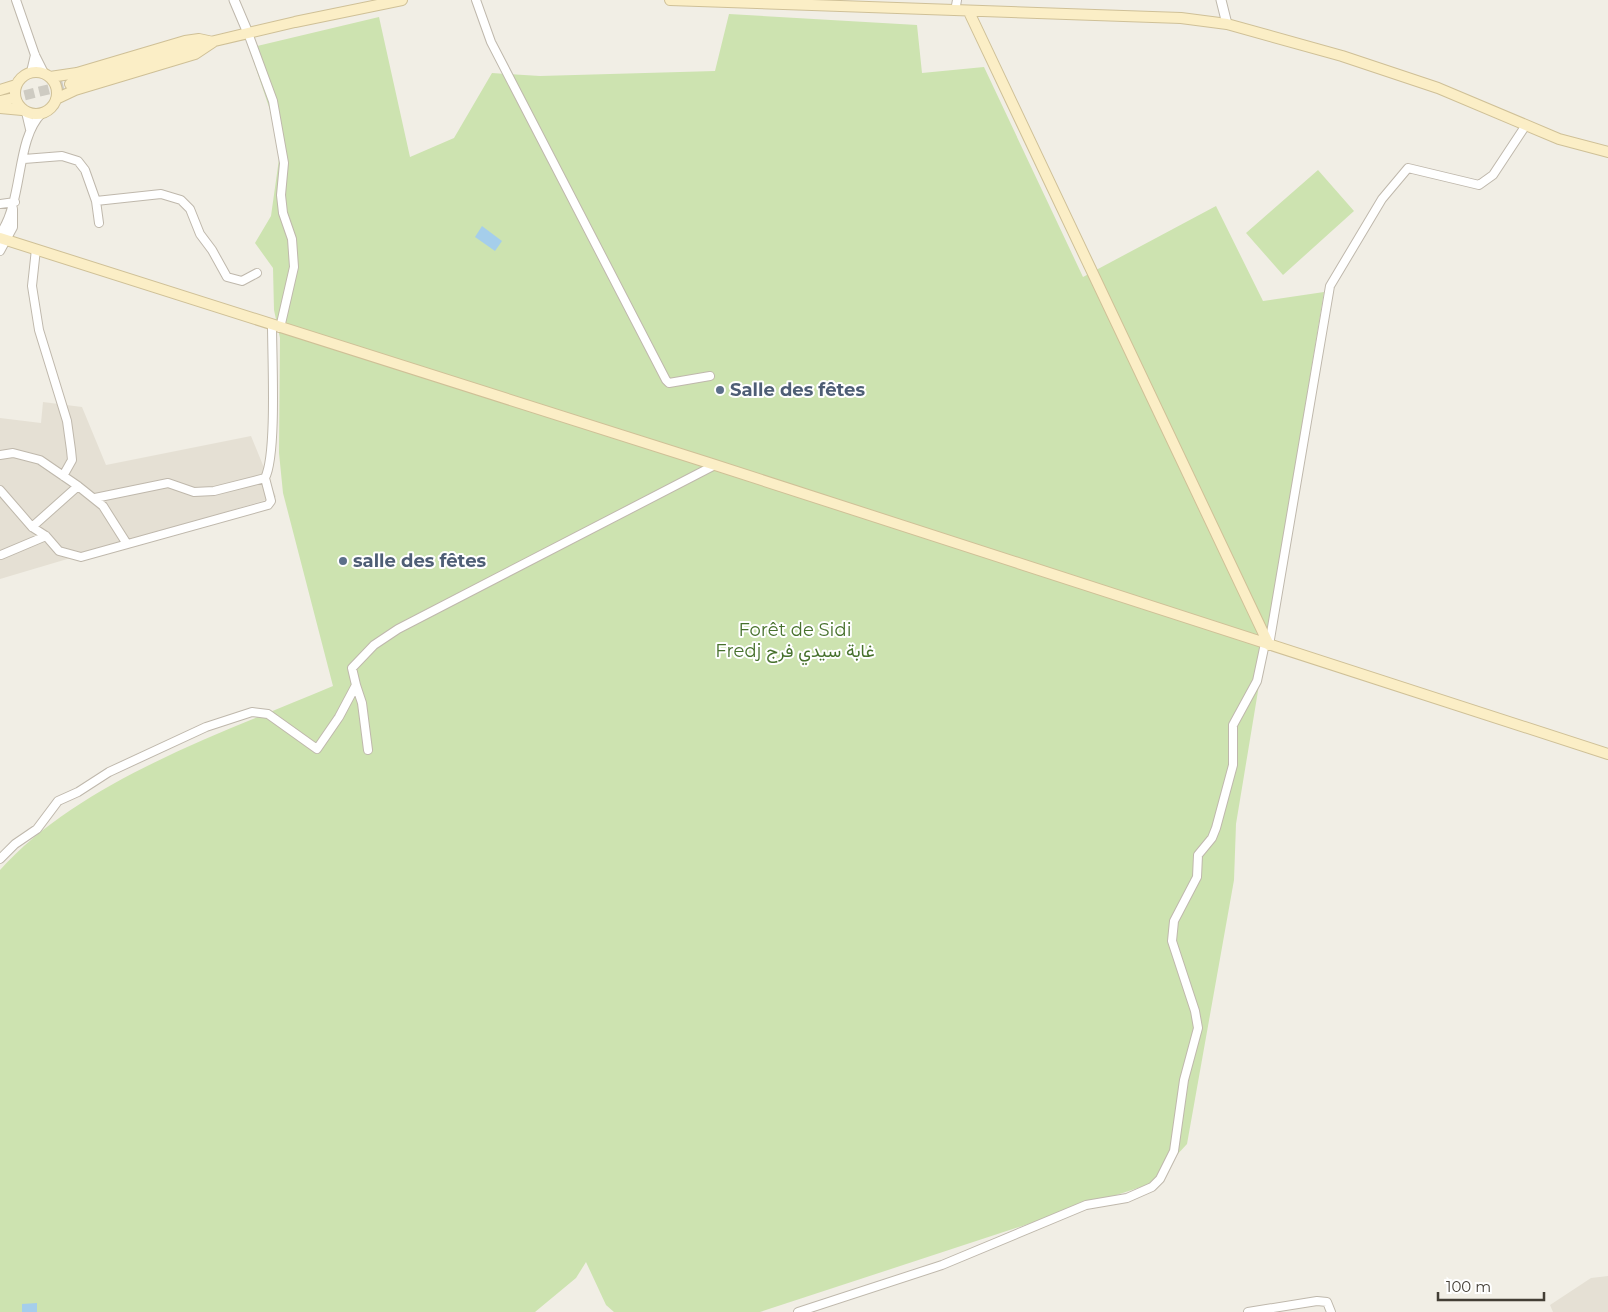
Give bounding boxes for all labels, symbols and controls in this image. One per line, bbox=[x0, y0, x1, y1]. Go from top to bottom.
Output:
place label: Salle des fêtes bbox=[730, 379, 865, 401]
marker: Salle des fêtes bbox=[714, 384, 726, 396]
place label: salle des fêtes bbox=[353, 550, 487, 572]
marker: salle des fêtes bbox=[337, 555, 349, 567]
park label: Forêt de Sidi Fredj غابة سيدي فرج bbox=[715, 619, 875, 666]
scale bar bbox=[1438, 1270, 1544, 1302]
text: 100 m bbox=[1446, 1277, 1491, 1296]

